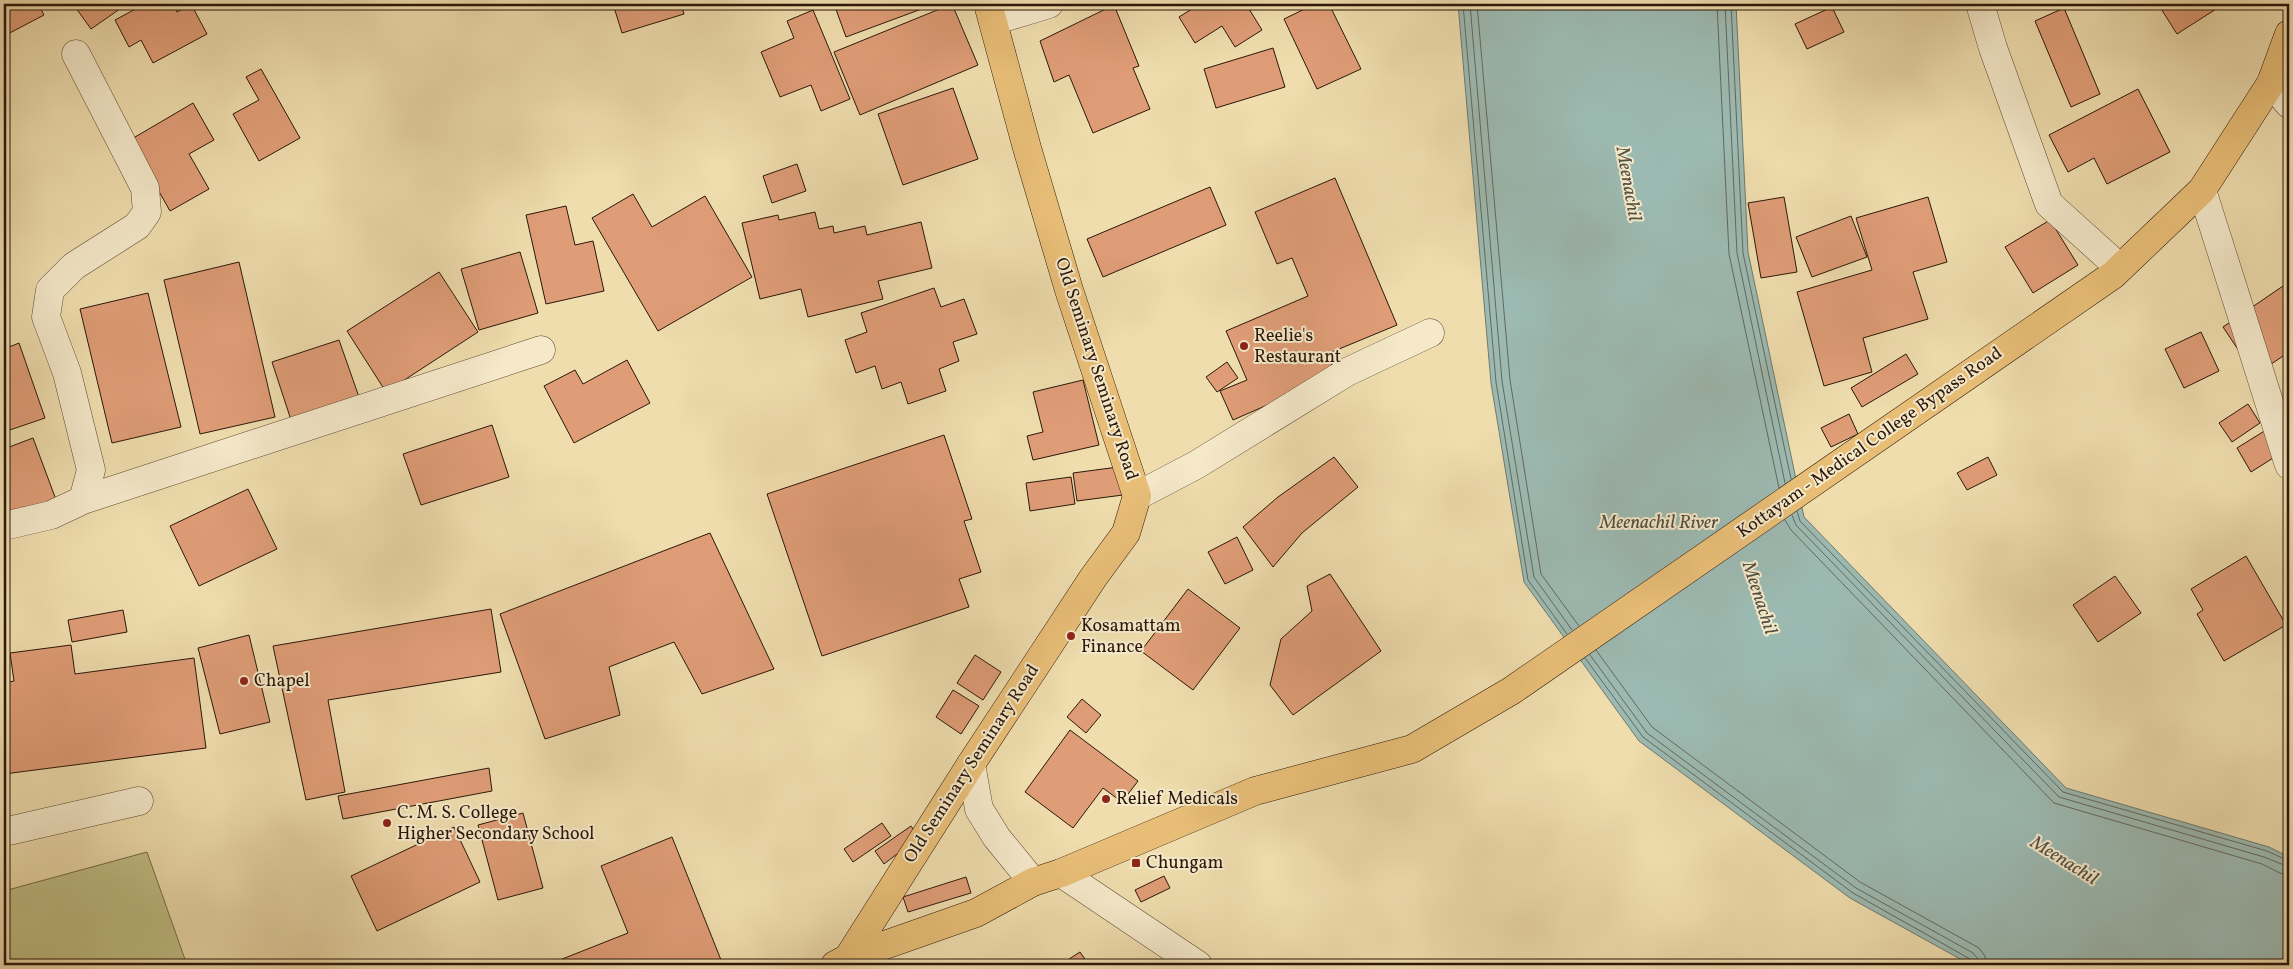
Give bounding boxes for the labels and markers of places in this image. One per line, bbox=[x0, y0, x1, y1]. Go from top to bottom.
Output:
place label: Reelie's Restaurant bbox=[1254, 324, 1341, 370]
marker: Reelie's Restaurant bbox=[1238, 340, 1250, 352]
place label: Kosamattam Finance bbox=[1081, 614, 1181, 660]
marker: Kosamattam Finance bbox=[1065, 630, 1077, 642]
place label: Chapel bbox=[254, 669, 310, 694]
marker: Chapel bbox=[238, 675, 250, 687]
place label: Relief Medicals bbox=[1116, 787, 1238, 812]
marker: Relief Medicals bbox=[1100, 793, 1112, 805]
place label: C. M. S. College Higher Secondary School bbox=[397, 801, 594, 847]
marker: C. M. S. College Higher Secondary School bbox=[381, 817, 393, 829]
place label: Chungam bbox=[1146, 851, 1224, 876]
marker: Chungam bbox=[1130, 857, 1142, 869]

